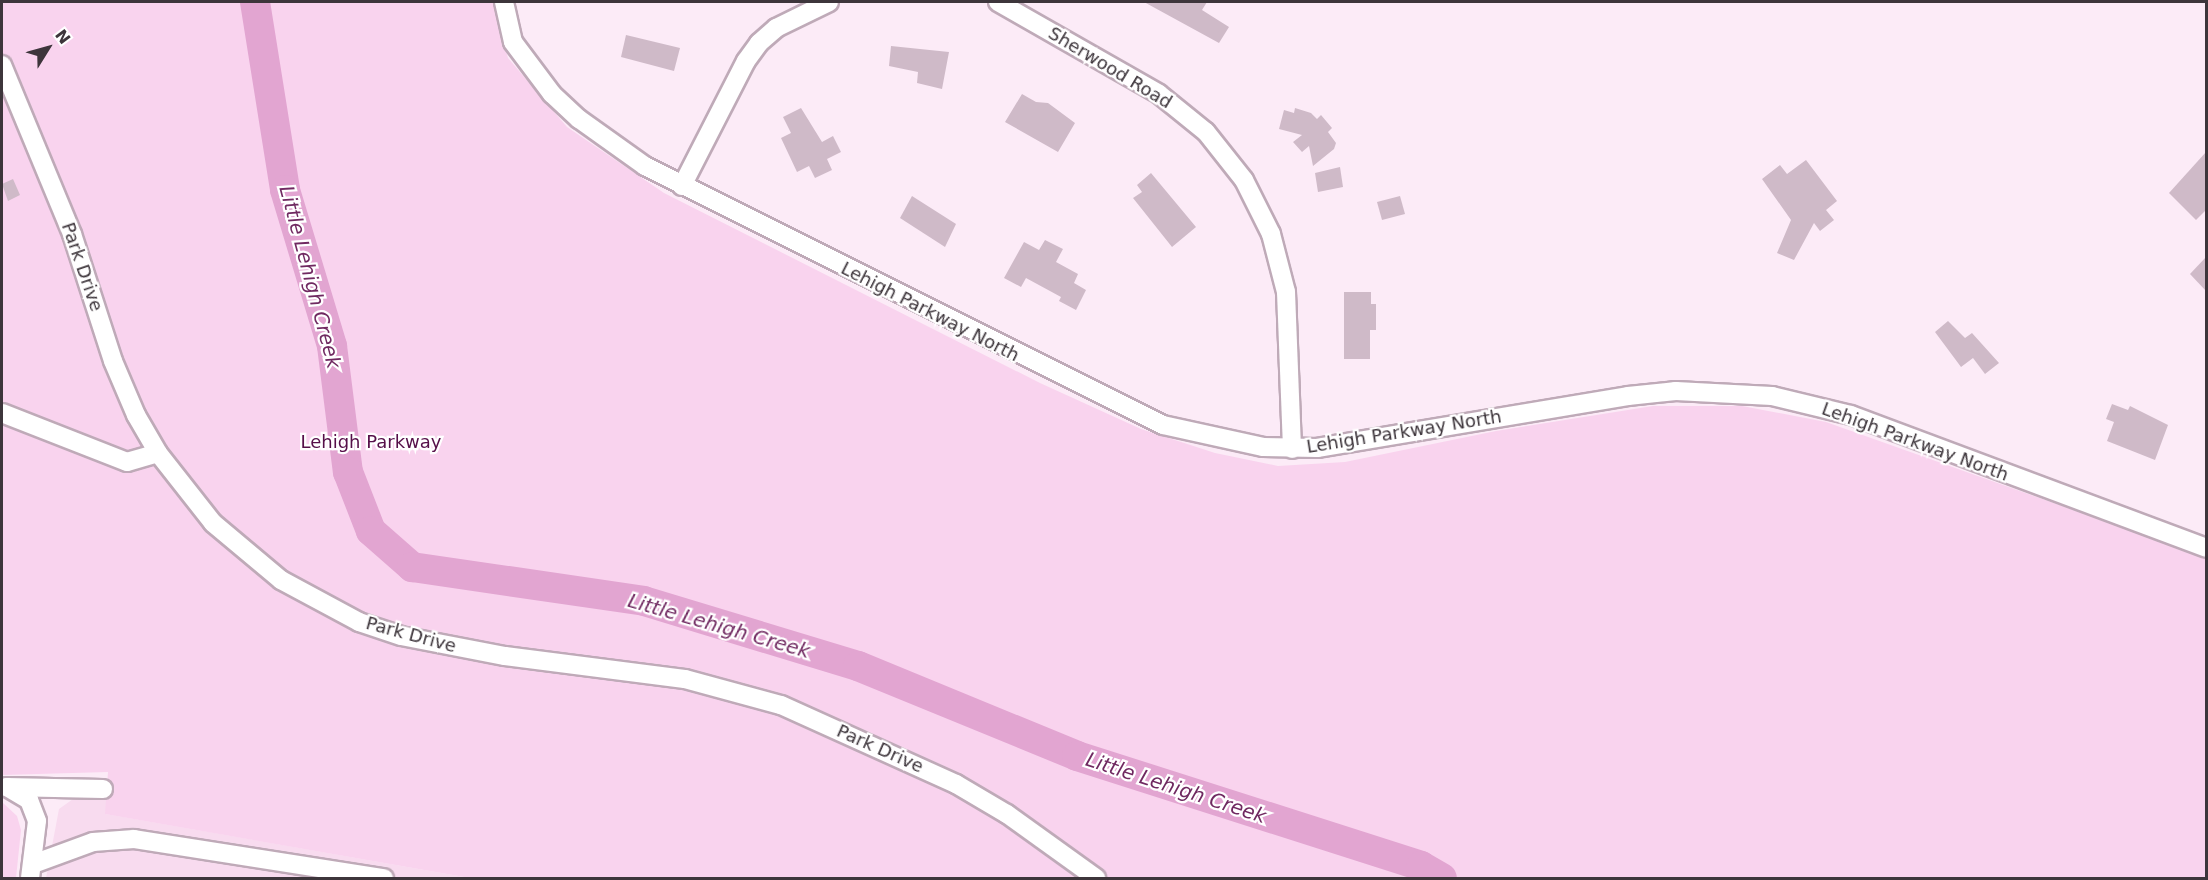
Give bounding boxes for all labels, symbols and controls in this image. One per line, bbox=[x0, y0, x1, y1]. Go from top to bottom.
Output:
north arrow bbox=[18, 18, 78, 78]
street label: Sherwood Road bbox=[1044, 23, 1176, 113]
text: N bbox=[51, 26, 74, 48]
water label: Little Lehigh Creek bbox=[274, 183, 346, 371]
street label: Park Drive bbox=[57, 220, 107, 314]
street label: Lehigh Parkway North bbox=[837, 258, 1023, 366]
street label: Lehigh Parkway North bbox=[1819, 398, 2011, 486]
street label: Lehigh Parkway North bbox=[1305, 406, 1503, 458]
park label: Lehigh Parkway bbox=[300, 431, 442, 453]
water label: Little Lehigh Creek bbox=[625, 589, 813, 663]
street label: Park Drive bbox=[363, 613, 459, 657]
street label: Park Drive bbox=[833, 720, 927, 778]
water label: Little Lehigh Creek bbox=[1083, 747, 1269, 829]

